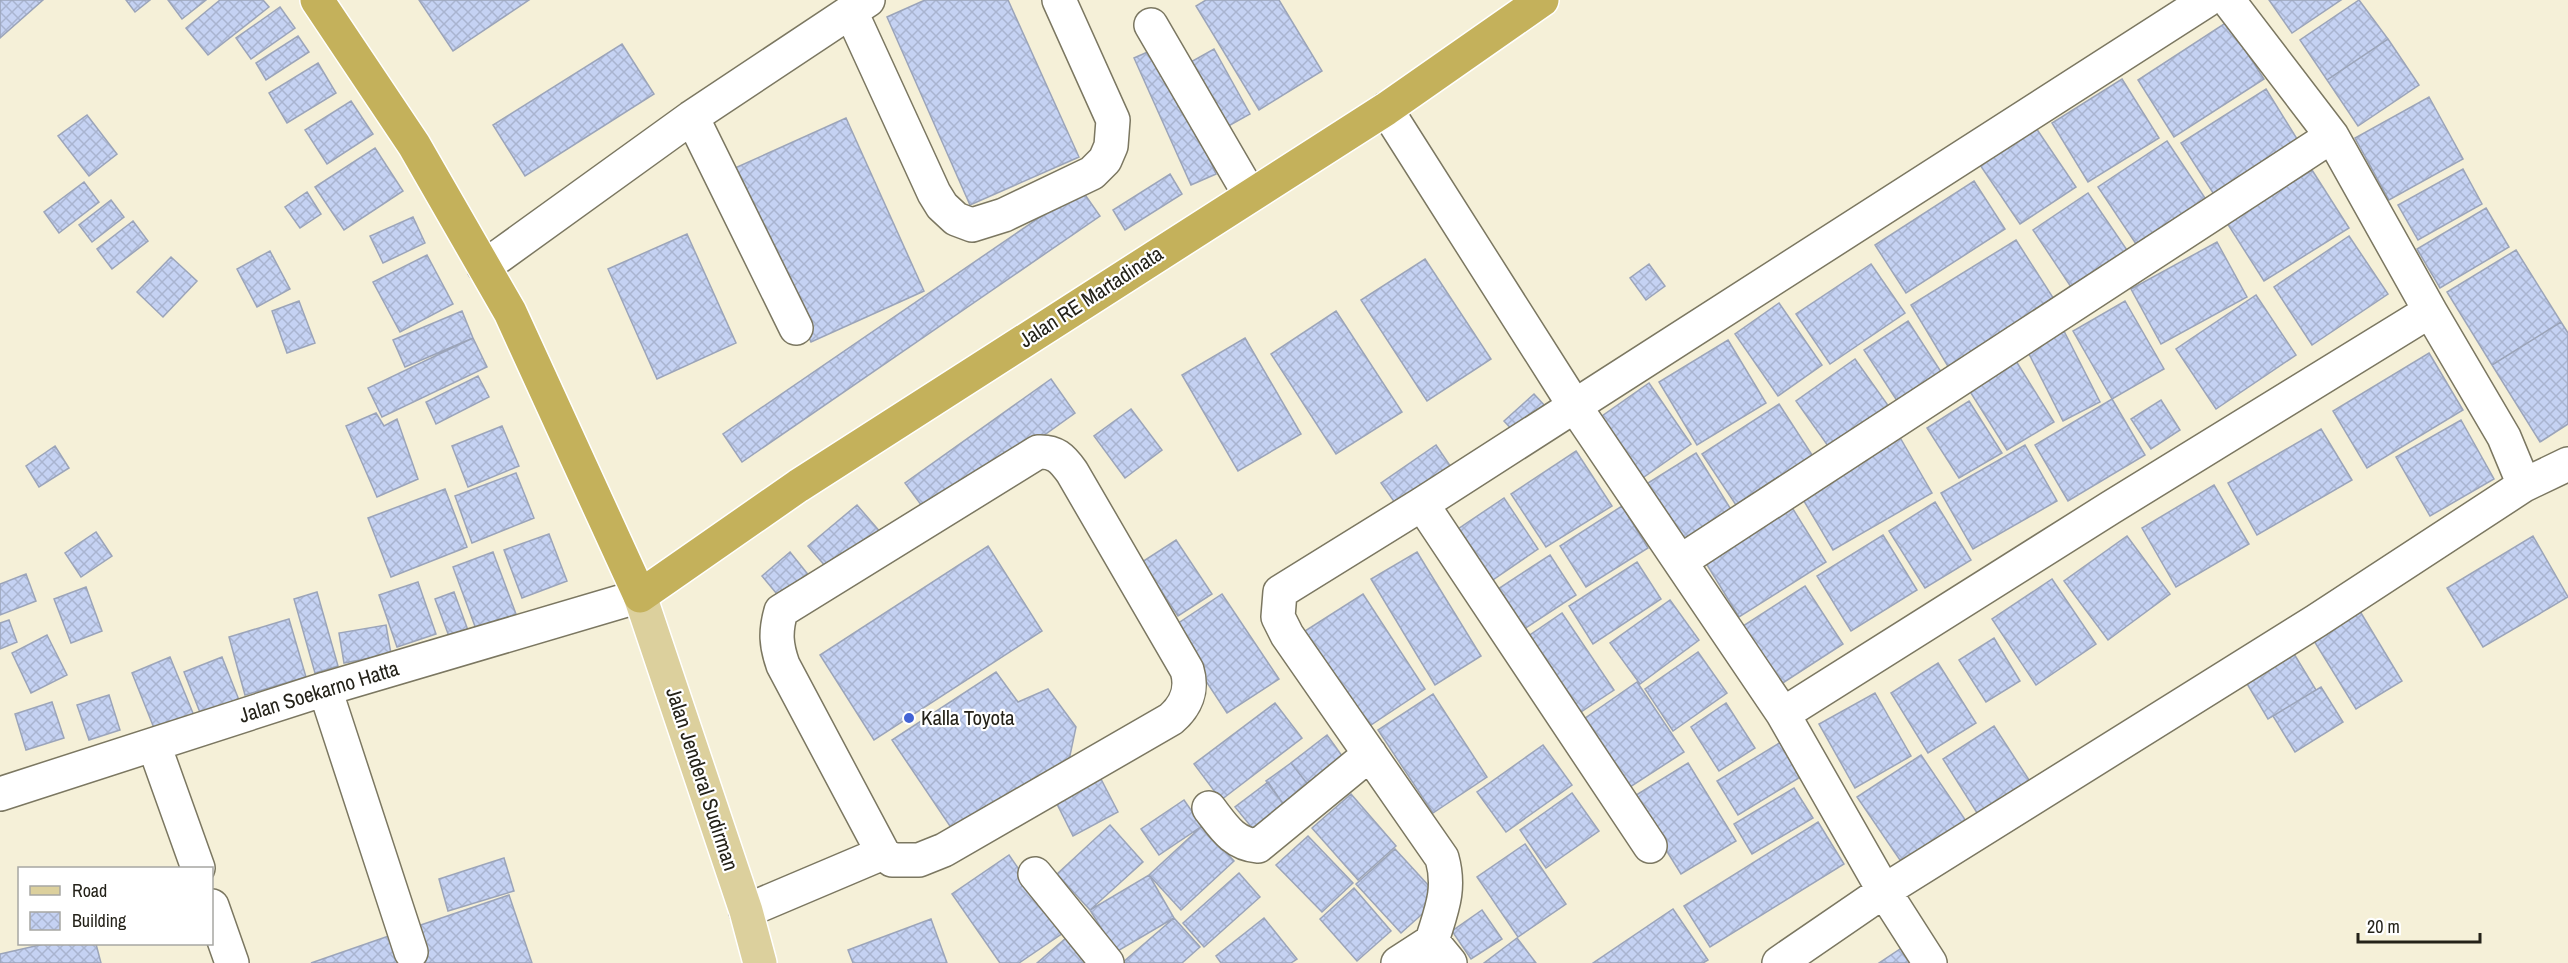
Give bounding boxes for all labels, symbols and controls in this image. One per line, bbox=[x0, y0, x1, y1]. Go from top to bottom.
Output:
street label: Jalan RE Martadinata bbox=[1013, 239, 1169, 354]
street label: Jalan Soekarno Hatta bbox=[235, 653, 403, 730]
street label: Jalan Jenderal Sudirman bbox=[659, 683, 746, 874]
place label: Kalla Toyota bbox=[921, 703, 1015, 732]
marker: Kalla Toyota bbox=[902, 711, 916, 725]
legend bbox=[18, 867, 213, 945]
text: Road bbox=[72, 878, 107, 903]
scale bar bbox=[2358, 906, 2480, 944]
text: Building bbox=[72, 908, 127, 933]
text: 20 m bbox=[2367, 914, 2400, 939]

